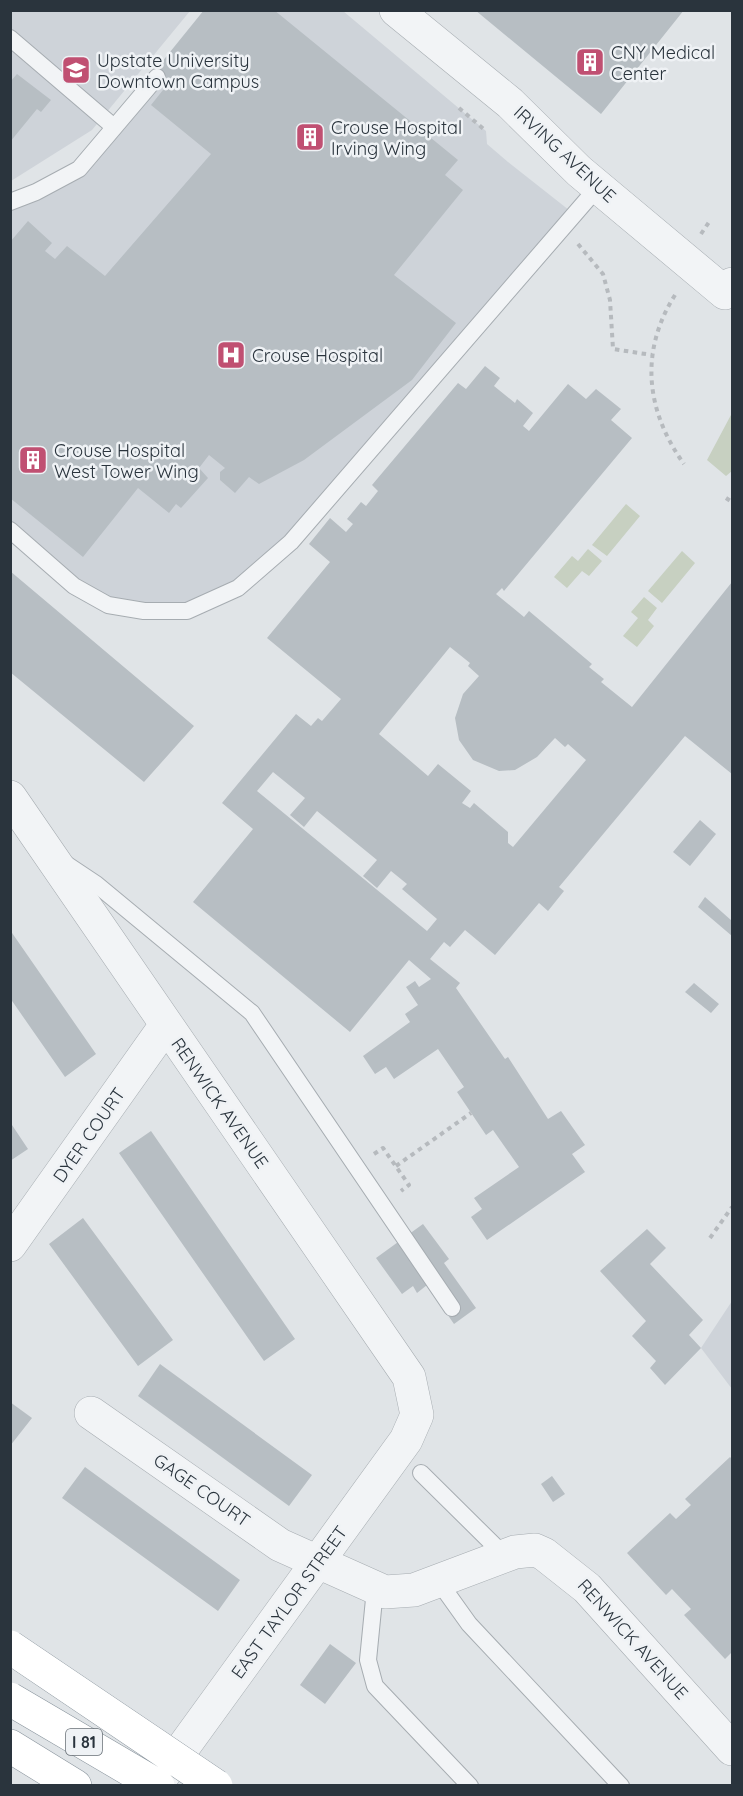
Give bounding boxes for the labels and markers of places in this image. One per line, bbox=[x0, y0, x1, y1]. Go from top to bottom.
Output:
place label: CNY Medical Center bbox=[611, 41, 715, 85]
building icon: CNY Medical Center bbox=[574, 46, 606, 78]
place label: Upstate University Downtown Campus bbox=[97, 49, 259, 93]
school or university icon: Upstate University Downtown Campus bbox=[60, 54, 92, 86]
place label: Crouse Hospital Irving Wing bbox=[331, 116, 462, 160]
building icon: Crouse Hospital Irving Wing bbox=[294, 121, 326, 153]
hospital icon: Crouse Hospital bbox=[215, 339, 247, 371]
place label: Crouse Hospital bbox=[252, 344, 383, 367]
place label: Crouse Hospital West Tower Wing bbox=[54, 439, 199, 483]
building icon: Crouse Hospital West Tower Wing bbox=[17, 444, 49, 476]

